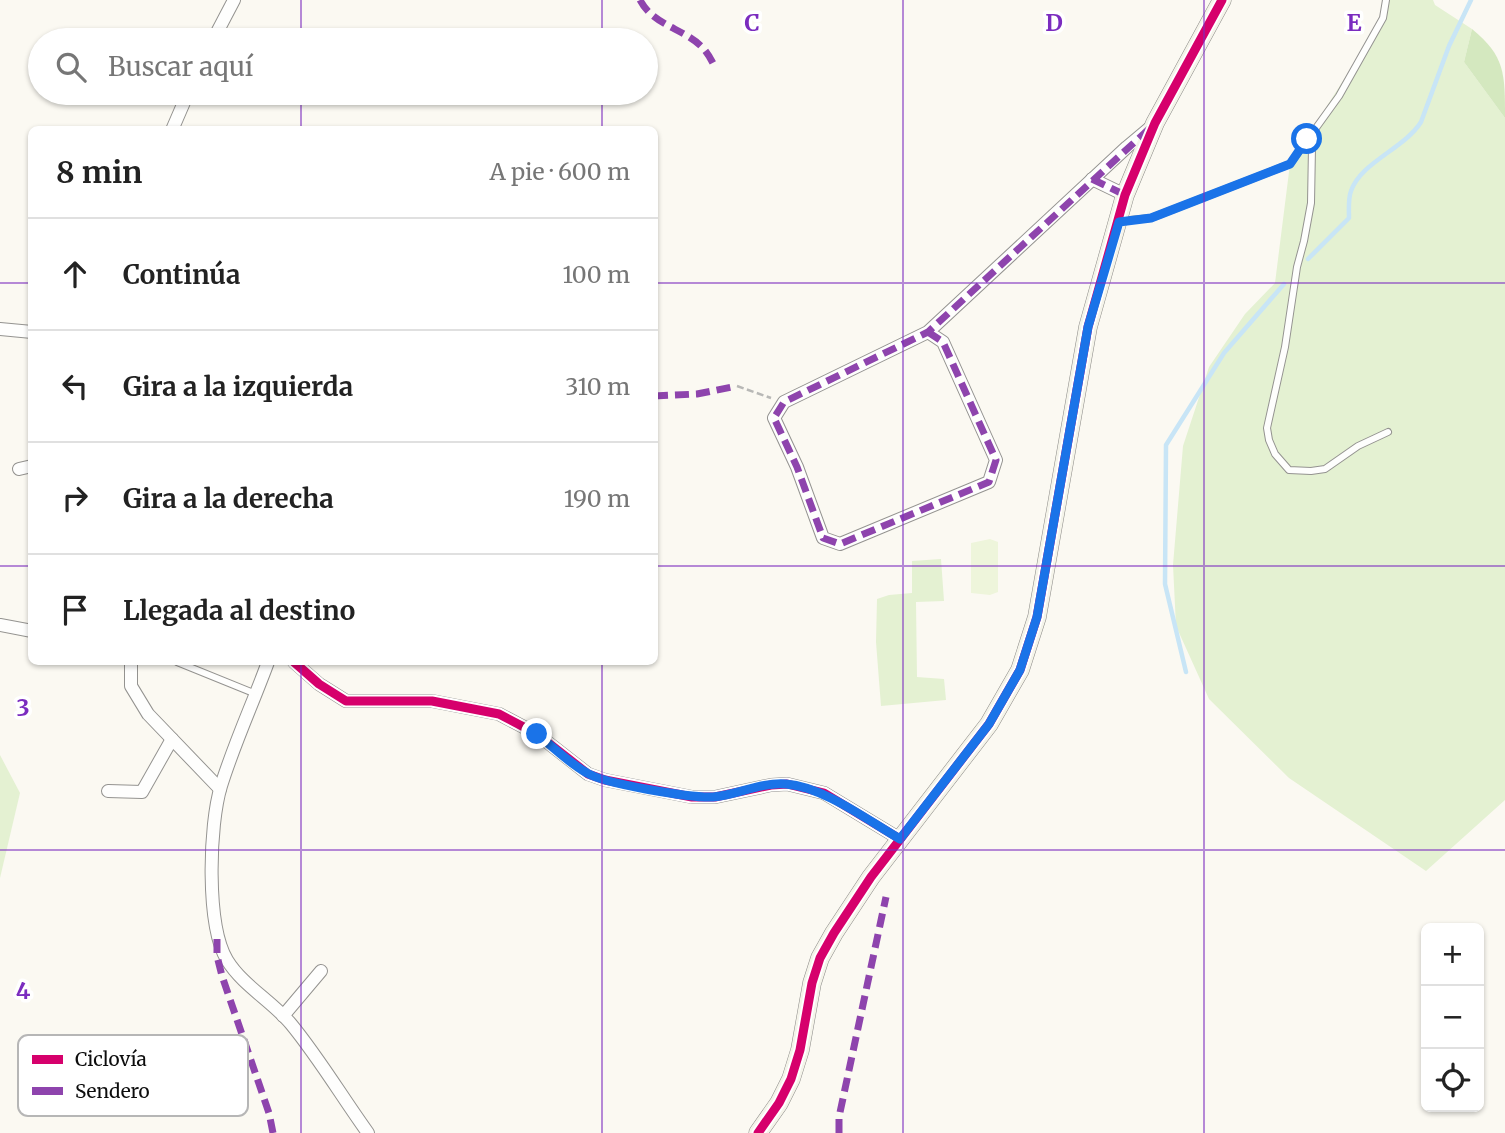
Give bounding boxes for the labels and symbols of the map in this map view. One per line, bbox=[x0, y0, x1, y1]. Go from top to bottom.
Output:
text: C bbox=[744, 8, 760, 37]
text: D bbox=[1045, 8, 1063, 37]
text: E bbox=[1346, 8, 1362, 37]
route start bbox=[1291, 123, 1322, 154]
text: 3 bbox=[16, 693, 30, 722]
route end bbox=[521, 718, 552, 749]
text: 4 bbox=[16, 976, 31, 1005]
legend bbox=[18, 1035, 248, 1116]
text: Ciclovía bbox=[75, 1047, 147, 1071]
text: Sendero bbox=[75, 1079, 150, 1103]

